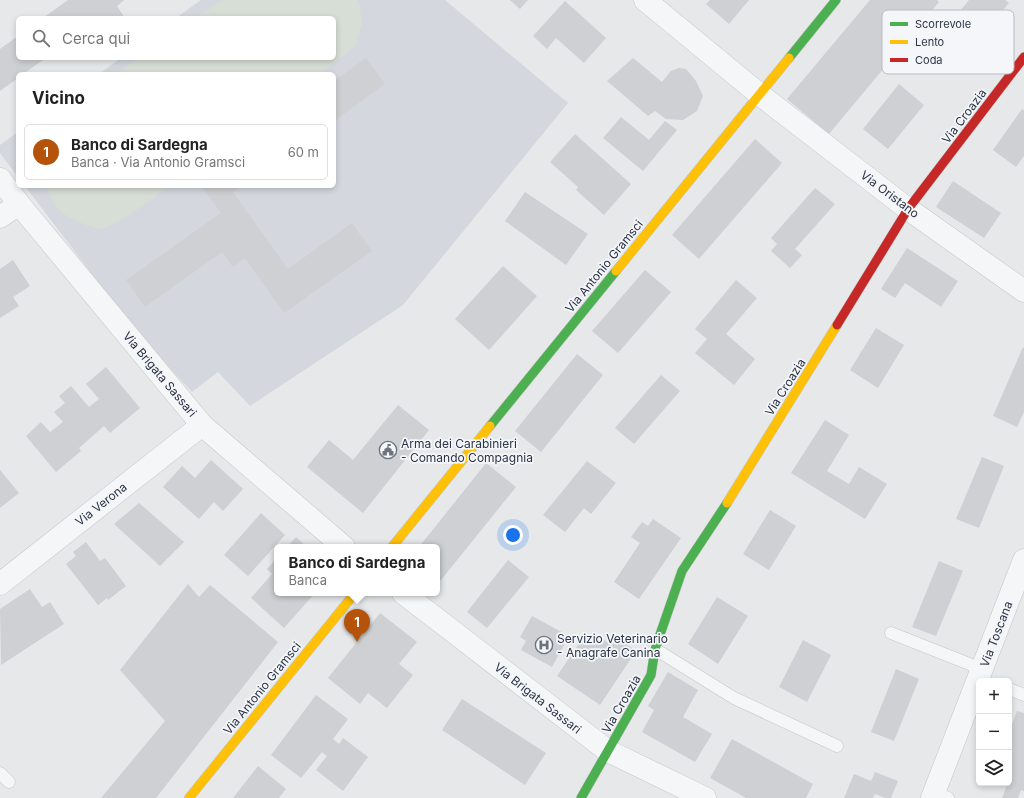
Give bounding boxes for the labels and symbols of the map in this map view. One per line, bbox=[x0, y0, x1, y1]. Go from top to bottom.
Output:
legend bbox=[882, 10, 1014, 74]
text: Scorrevole bbox=[915, 17, 971, 31]
text: Lento bbox=[915, 35, 945, 49]
text: Coda bbox=[915, 53, 943, 67]
street label: Via Croazia bbox=[939, 86, 989, 146]
street label: Via Oristano bbox=[858, 167, 922, 221]
street label: Via Antonio Gramsci bbox=[562, 217, 646, 315]
street label: Via Brigata Sassari bbox=[120, 328, 200, 420]
street label: Via Croazia bbox=[761, 356, 809, 418]
place label: Arma dei Carabinieri - Comando Compagnia bbox=[401, 436, 533, 465]
public building icon: Arma dei Carabinieri - Comando Compagnia bbox=[378, 440, 398, 460]
street label: Via Verona bbox=[72, 479, 130, 529]
your location bbox=[503, 525, 523, 545]
street label: Via Toscana bbox=[977, 599, 1015, 669]
pin: 1 bbox=[344, 609, 370, 642]
place label: Servizio Veterinario - Anagrafe Canina bbox=[557, 631, 668, 660]
hospital icon: Servizio Veterinario - Anagrafe Canina bbox=[534, 635, 554, 655]
street label: Via Antonio Gramsci bbox=[220, 639, 304, 737]
street label: Via Brigata Sassari bbox=[491, 659, 585, 737]
street label: Via Croazia bbox=[598, 672, 644, 736]

